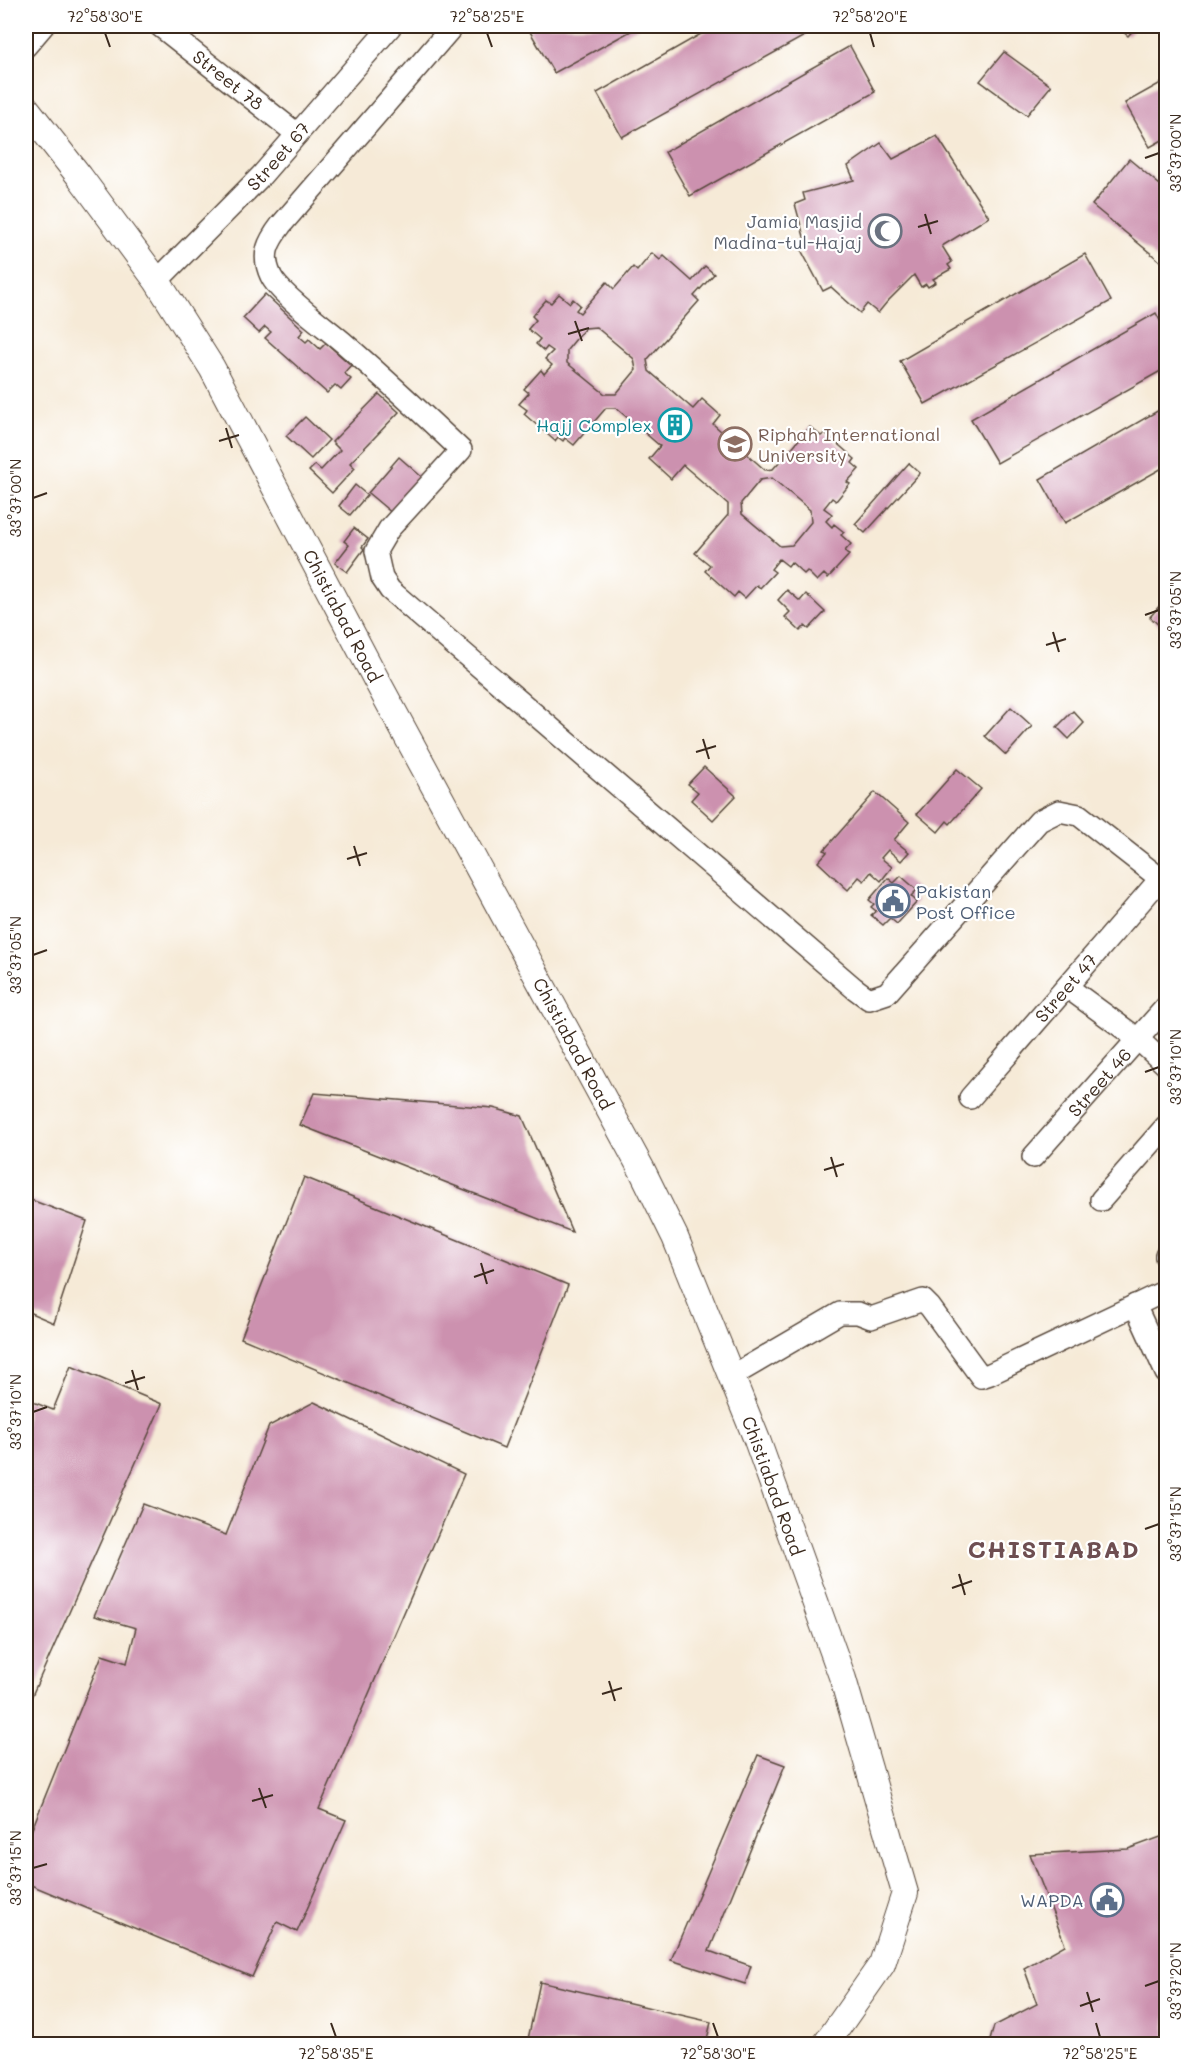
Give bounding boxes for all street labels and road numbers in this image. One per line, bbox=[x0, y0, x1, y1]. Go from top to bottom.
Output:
street label: Street 78 bbox=[188, 44, 269, 115]
street label: Street 67 bbox=[241, 117, 315, 196]
street label: Chistiabad Road bbox=[298, 545, 387, 686]
street label: Street 47 bbox=[1029, 948, 1102, 1027]
street label: Chistiabad Road bbox=[528, 973, 619, 1114]
street label: Street 46 bbox=[1062, 1043, 1136, 1122]
street label: Chistiabad Road bbox=[737, 1412, 810, 1559]

